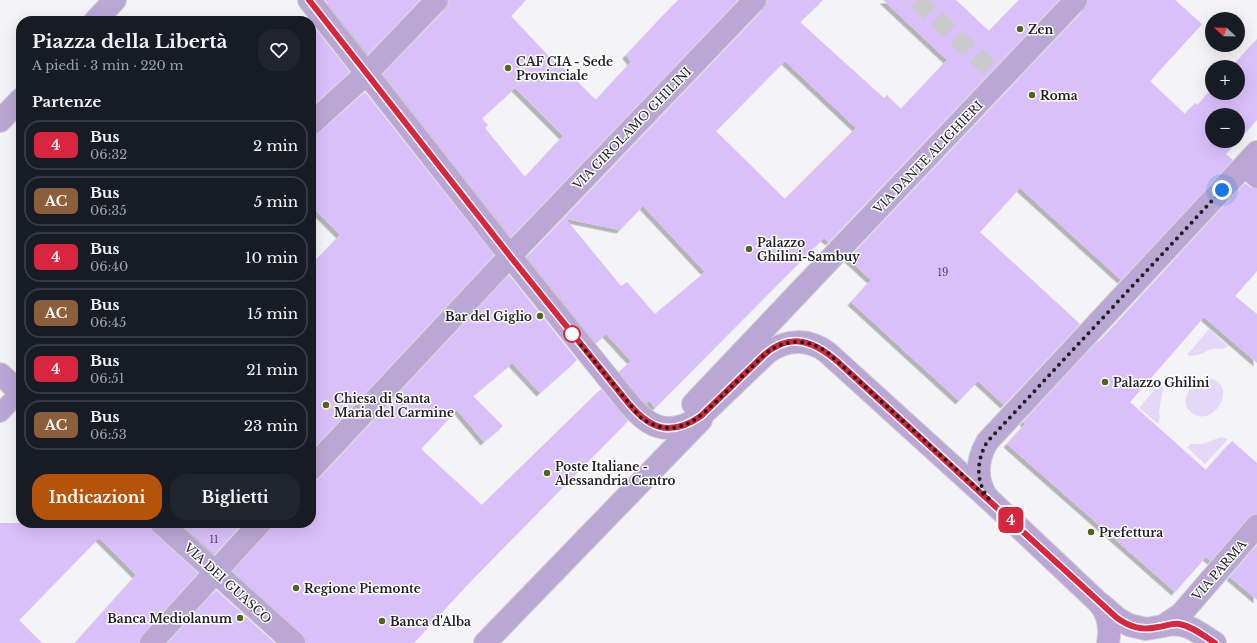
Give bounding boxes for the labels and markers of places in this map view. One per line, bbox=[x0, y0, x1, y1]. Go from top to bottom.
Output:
place label: Zen bbox=[1028, 22, 1054, 37]
marker: Zen bbox=[1015, 24, 1025, 34]
place label: CAF CIA - Sede Provinciale bbox=[516, 54, 613, 83]
marker: CAF CIA - Sede Provinciale bbox=[503, 63, 513, 73]
place label: Roma bbox=[1040, 88, 1078, 103]
marker: Roma bbox=[1027, 90, 1037, 100]
place label: Palazzo Ghilini-Sambuy bbox=[757, 235, 860, 264]
marker: Palazzo Ghilini-Sambuy bbox=[744, 244, 754, 254]
place label: Bar del Giglio bbox=[445, 309, 532, 324]
marker: Bar del Giglio bbox=[535, 311, 545, 321]
unlabelled marker bbox=[563, 325, 581, 343]
place label: Palazzo Ghilini bbox=[1113, 375, 1210, 390]
marker: Palazzo Ghilini bbox=[1100, 377, 1110, 387]
place label: Chiesa di Santa Maria del Carmine bbox=[334, 391, 454, 420]
marker: Chiesa di Santa Maria del Carmine bbox=[321, 400, 331, 410]
place label: Poste Italiane - Alessandria Centro bbox=[554, 459, 676, 488]
marker: Poste Italiane - Alessandria Centro bbox=[542, 468, 552, 478]
place label: Prefettura bbox=[1099, 525, 1163, 540]
marker: Prefettura bbox=[1086, 527, 1096, 537]
place label: Regione Piemonte bbox=[304, 581, 421, 596]
marker: Regione Piemonte bbox=[291, 583, 301, 593]
place label: Banca Mediolanum bbox=[107, 611, 233, 626]
marker: Banca Mediolanum bbox=[235, 613, 245, 623]
place label: Banca d'Alba bbox=[390, 614, 471, 629]
marker: Banca d'Alba bbox=[377, 616, 387, 626]

